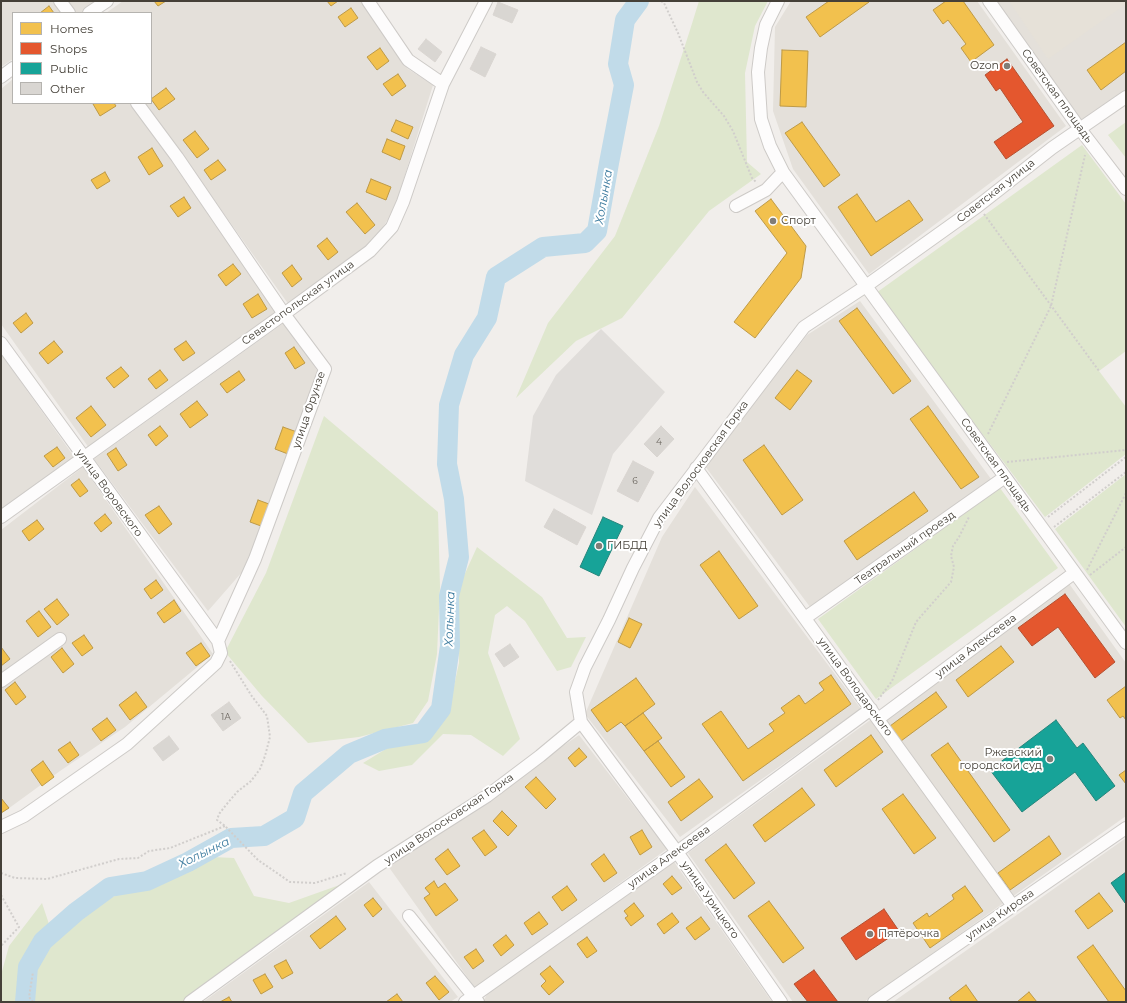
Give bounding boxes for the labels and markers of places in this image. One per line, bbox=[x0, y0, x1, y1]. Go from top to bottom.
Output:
place label: Ozon bbox=[970, 59, 999, 73]
marker: Ozon bbox=[1002, 61, 1012, 71]
place label: Спорт bbox=[781, 214, 816, 228]
marker: Спорт bbox=[768, 216, 778, 226]
place label: ГИБДД bbox=[607, 539, 648, 553]
marker: ГИБДД bbox=[594, 541, 604, 551]
place label: Ржевский городской суд bbox=[959, 746, 1042, 772]
marker: Ржевский городской суд bbox=[1045, 754, 1055, 764]
place label: Пятёрочка bbox=[878, 927, 939, 941]
marker: Пятёрочка bbox=[865, 929, 875, 939]

